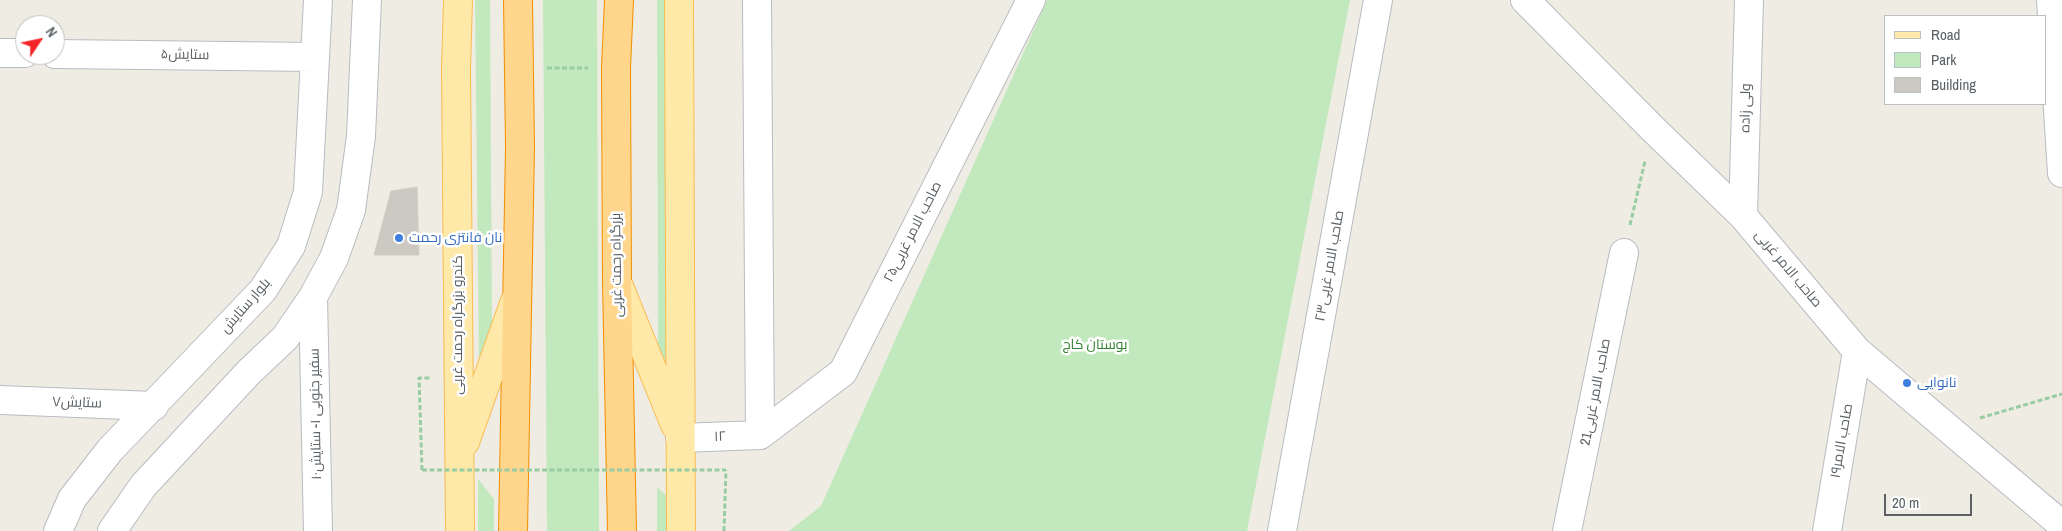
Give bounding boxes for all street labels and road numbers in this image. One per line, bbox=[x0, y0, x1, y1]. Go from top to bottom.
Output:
street label: ستایش۵ bbox=[161, 46, 209, 64]
street label: ولی زاده bbox=[1737, 83, 1755, 133]
street label: صاحب الامر غربی۲۵ bbox=[880, 179, 946, 285]
street label: صاحب الامر غربی۲۳ bbox=[1312, 209, 1348, 323]
street label: بزرگراه رحمت غربی bbox=[608, 213, 626, 317]
street label: صاحب الامر غربی bbox=[1751, 227, 1825, 311]
street label: کندرو بزرگراه رحمت غربی bbox=[450, 255, 466, 395]
street label: بلوار ستایش bbox=[217, 275, 275, 337]
street label: 21صاحب الامر غربی bbox=[1577, 337, 1615, 447]
street label: سفیر جنوبی ۱- ستایش۱۰ bbox=[306, 348, 326, 480]
street label: ستایش۷ bbox=[52, 394, 102, 412]
street label: صاحب الامر۱۹ bbox=[1827, 402, 1857, 480]
street label: ۱۲ bbox=[714, 428, 726, 446]

